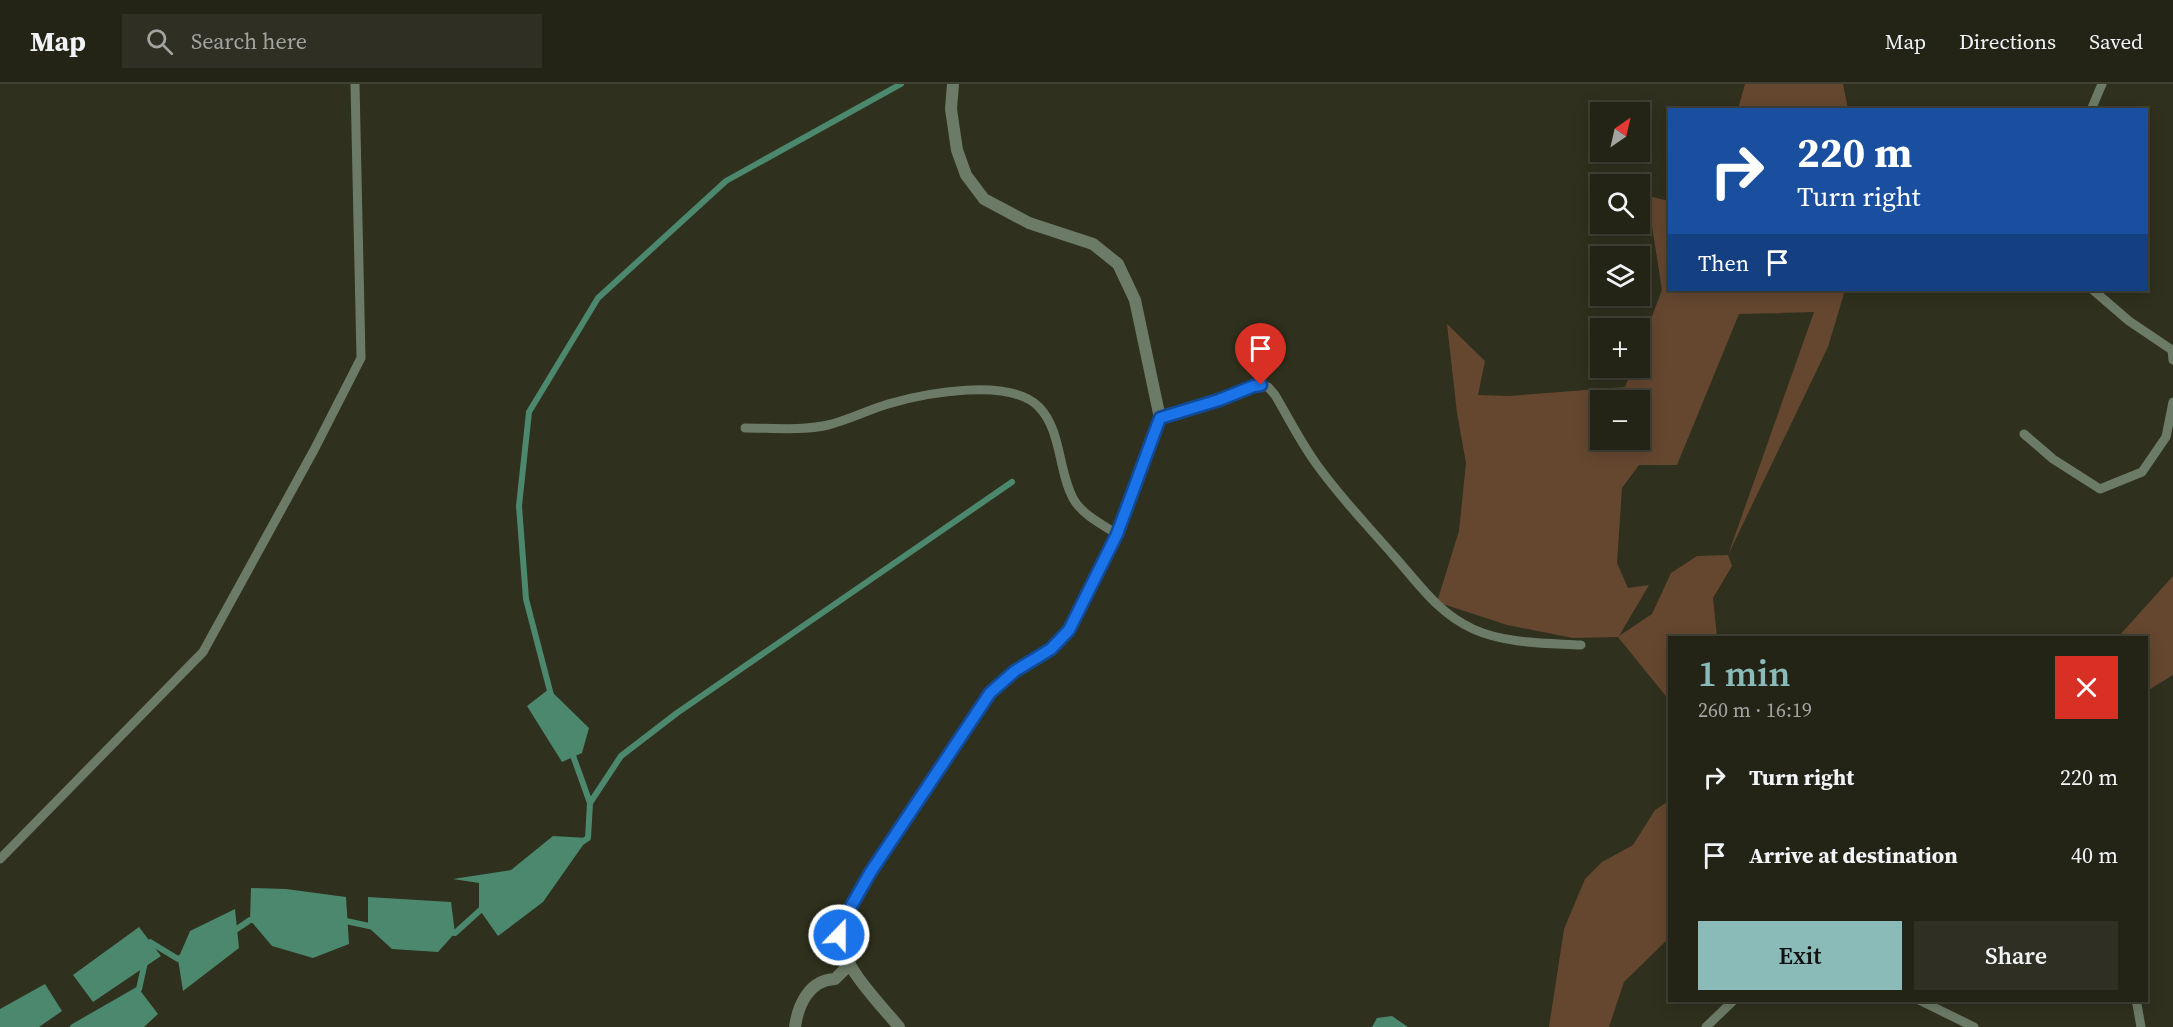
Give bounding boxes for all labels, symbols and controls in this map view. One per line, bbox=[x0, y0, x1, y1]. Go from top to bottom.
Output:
search box bbox=[122, 14, 542, 68]
text: Map bbox=[30, 22, 86, 60]
icon: search bbox=[143, 25, 176, 58]
text: Search here bbox=[191, 26, 307, 56]
text: Map bbox=[1885, 27, 1926, 56]
text: Directions bbox=[1959, 27, 2056, 56]
text: Saved bbox=[2089, 27, 2143, 56]
north arrow bbox=[1590, 102, 1650, 162]
map controls bbox=[1590, 102, 1650, 450]
text: 220 m bbox=[1797, 123, 1912, 181]
icon: right bbox=[1698, 132, 1776, 210]
button: search bbox=[1590, 174, 1650, 234]
text: Turn right bbox=[1797, 178, 1921, 215]
button: layers bbox=[1590, 246, 1650, 306]
icon: arrive bbox=[1761, 246, 1794, 279]
text: Then bbox=[1698, 248, 1749, 278]
button: + bbox=[1590, 318, 1650, 378]
pin bbox=[1235, 323, 1286, 385]
icon: arrive bbox=[1244, 332, 1277, 365]
button: − bbox=[1590, 390, 1650, 450]
text: 1 min bbox=[1698, 649, 1790, 698]
button: close bbox=[2055, 656, 2118, 719]
text: 260 m · 16:19 bbox=[1698, 696, 1812, 724]
icon: right bbox=[1698, 761, 1731, 794]
text: Turn right bbox=[1749, 762, 1854, 792]
text: 220 m bbox=[2060, 762, 2118, 792]
icon: arrive bbox=[1698, 839, 1731, 872]
text: Arrive at destination bbox=[1749, 840, 1958, 870]
text: 40 m bbox=[2071, 840, 2118, 870]
position arrow bbox=[807, 903, 871, 967]
button: Exit bbox=[1698, 921, 1902, 990]
button: Share bbox=[1914, 921, 2118, 990]

